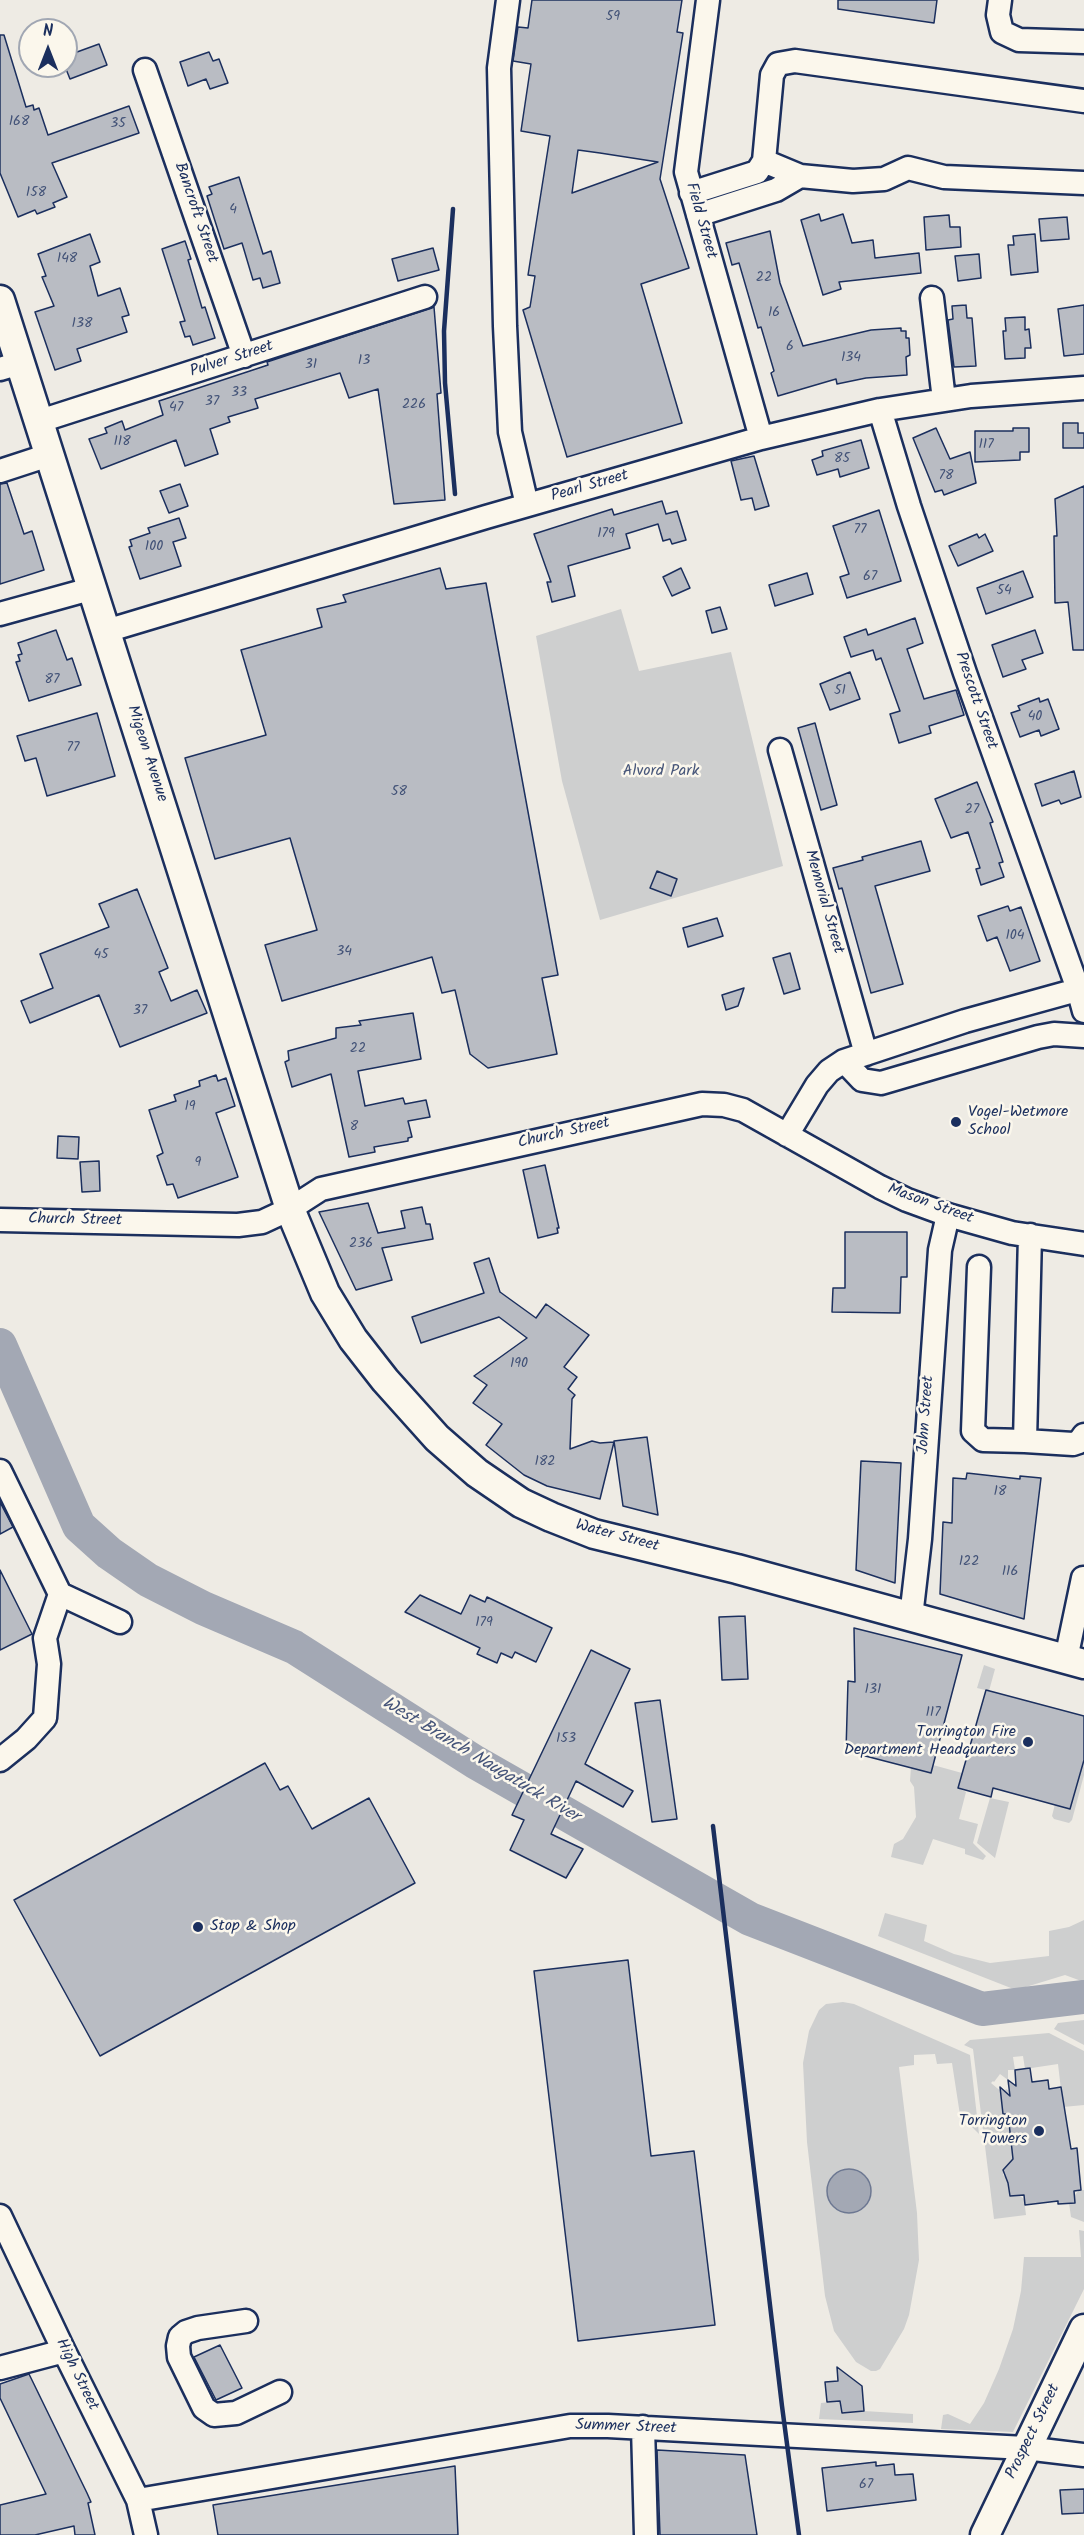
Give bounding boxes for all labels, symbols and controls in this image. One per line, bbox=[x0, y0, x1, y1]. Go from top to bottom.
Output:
house number: 59 bbox=[606, 10, 620, 26]
north arrow bbox=[18, 18, 78, 78]
text: N bbox=[43, 19, 53, 44]
house number: 168 bbox=[9, 115, 29, 131]
house number: 35 bbox=[110, 117, 126, 133]
street label: Bancroft Street bbox=[169, 160, 221, 266]
street label: Field Street bbox=[680, 181, 720, 261]
house number: 158 bbox=[26, 186, 46, 202]
house number: 4 bbox=[229, 203, 237, 219]
house number: 148 bbox=[57, 252, 77, 268]
house number: 22 bbox=[756, 271, 772, 287]
house number: 16 bbox=[768, 306, 780, 322]
house number: 138 bbox=[72, 317, 92, 333]
street label: Pulver Street bbox=[188, 337, 276, 383]
house number: 6 bbox=[786, 340, 794, 356]
house number: 134 bbox=[841, 351, 861, 367]
house number: 13 bbox=[358, 354, 370, 370]
house number: 31 bbox=[305, 358, 317, 374]
house number: 33 bbox=[231, 386, 247, 402]
house number: 37 bbox=[205, 395, 219, 411]
house number: 226 bbox=[402, 398, 426, 414]
house number: 47 bbox=[169, 401, 183, 417]
house number: 118 bbox=[113, 435, 131, 451]
house number: 117 bbox=[978, 438, 994, 454]
house number: 85 bbox=[834, 452, 850, 468]
street label: Pearl Street bbox=[549, 467, 631, 507]
house number: 78 bbox=[939, 469, 953, 485]
house number: 77 bbox=[854, 523, 866, 539]
house number: 179 bbox=[597, 527, 615, 543]
house number: 100 bbox=[145, 540, 163, 556]
house number: 67 bbox=[863, 570, 877, 586]
house number: 54 bbox=[996, 584, 1012, 600]
street label: Prescott Street bbox=[949, 650, 1001, 752]
house number: 87 bbox=[45, 673, 59, 689]
house number: 51 bbox=[834, 684, 846, 700]
street label: Migeon Avenue bbox=[121, 703, 171, 805]
house number: 40 bbox=[1028, 710, 1042, 726]
house number: 77 bbox=[67, 741, 79, 757]
park label: Alvord Park bbox=[623, 762, 699, 782]
house number: 58 bbox=[391, 785, 407, 801]
house number: 27 bbox=[965, 803, 979, 819]
street label: Memorial Street bbox=[799, 848, 847, 956]
house number: 104 bbox=[1005, 929, 1025, 945]
house number: 34 bbox=[336, 945, 352, 961]
house number: 45 bbox=[93, 948, 109, 964]
house number: 37 bbox=[133, 1004, 147, 1020]
house number: 22 bbox=[350, 1042, 366, 1058]
house number: 19 bbox=[184, 1100, 196, 1116]
place label: Vogel-Wetmore School bbox=[968, 1103, 1068, 1141]
street label: Church Street bbox=[516, 1114, 612, 1154]
marker: Vogel-Wetmore School bbox=[949, 1115, 963, 1129]
house number: 8 bbox=[350, 1120, 358, 1136]
house number: 9 bbox=[195, 1156, 201, 1172]
street label: Mason Street bbox=[885, 1181, 975, 1229]
street label: Church Street bbox=[28, 1211, 122, 1231]
house number: 236 bbox=[349, 1237, 373, 1253]
house number: 190 bbox=[510, 1357, 528, 1373]
street label: John Street bbox=[915, 1375, 939, 1455]
house number: 182 bbox=[535, 1455, 555, 1471]
house number: 18 bbox=[994, 1485, 1006, 1501]
street label: Water Street bbox=[573, 1517, 661, 1557]
house number: 122 bbox=[959, 1555, 979, 1571]
house number: 116 bbox=[1002, 1565, 1018, 1581]
house number: 179 bbox=[475, 1616, 493, 1632]
house number: 131 bbox=[865, 1683, 881, 1699]
water label: West Branch Naugatuck River bbox=[377, 1693, 583, 1829]
house number: 117 bbox=[925, 1706, 941, 1722]
place label: Torrington Fire Department Headquarters bbox=[844, 1723, 1016, 1761]
house number: 153 bbox=[556, 1732, 576, 1748]
marker: Torrington Fire Department Headquarters bbox=[1021, 1735, 1035, 1749]
place label: Stop & Shop bbox=[210, 1917, 296, 1937]
marker: Stop & Shop bbox=[191, 1920, 205, 1934]
place label: Torrington Towers bbox=[959, 2112, 1027, 2150]
marker: Torrington Towers bbox=[1032, 2124, 1046, 2138]
street label: High Street bbox=[50, 2336, 102, 2414]
street label: Prospect Street bbox=[1003, 2381, 1065, 2483]
street label: Summer Street bbox=[575, 2417, 677, 2439]
house number: 67 bbox=[859, 2478, 873, 2494]

